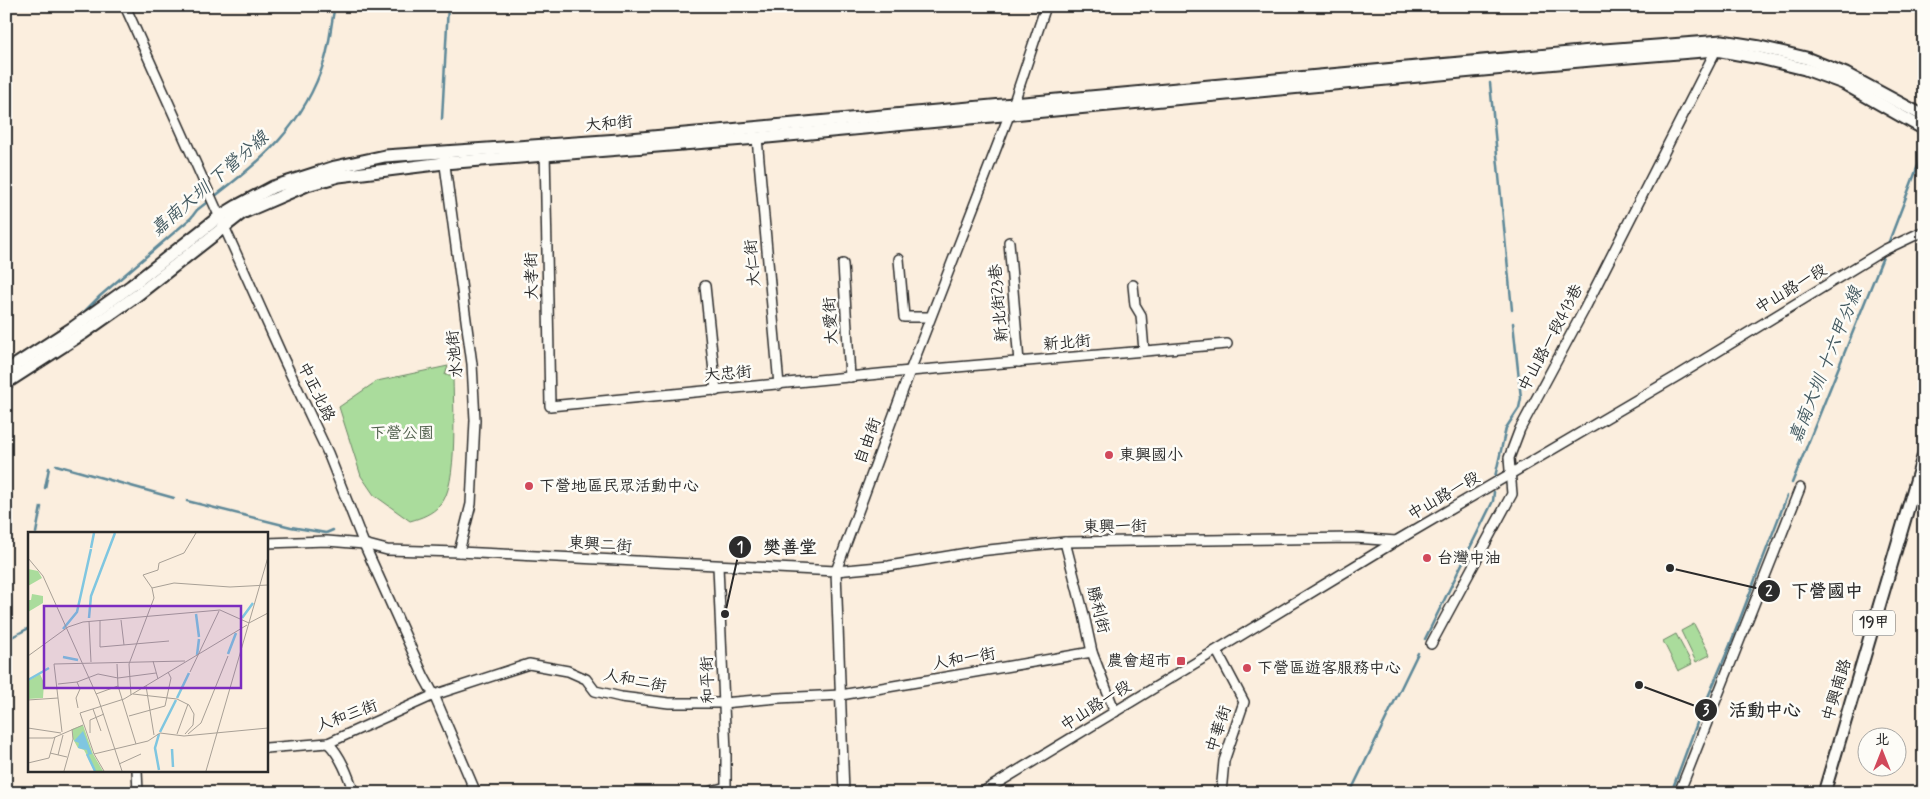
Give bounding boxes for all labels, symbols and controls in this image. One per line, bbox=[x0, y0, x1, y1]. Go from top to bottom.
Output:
street label: 大和街 bbox=[584, 111, 634, 137]
water label: 嘉南大圳 下營分線 bbox=[146, 125, 275, 242]
street label: 大仁街 bbox=[740, 238, 766, 288]
street label: 大孝街 bbox=[521, 252, 543, 300]
street label: 中山路一段 bbox=[1751, 259, 1831, 319]
street label: 新北街23巷 bbox=[985, 263, 1013, 343]
street label: 中山路一段413巷 bbox=[1514, 281, 1588, 395]
water label: 嘉南大圳 十六甲分線 bbox=[1784, 282, 1869, 447]
street label: 大愛街 bbox=[819, 296, 843, 346]
street label: 水池街 bbox=[442, 329, 468, 379]
street label: 新北街 bbox=[1042, 330, 1092, 356]
street label: 中正北路 bbox=[293, 359, 339, 425]
street label: 大忠街 bbox=[703, 361, 753, 387]
street label: 自由街 bbox=[850, 415, 886, 467]
park label: 下營公園 bbox=[370, 423, 434, 444]
place label: 東興國小 bbox=[1119, 445, 1183, 466]
marker: 東興國小 bbox=[1103, 449, 1115, 461]
street label: 中山路一段 bbox=[1404, 467, 1484, 525]
place label: 下營地區民眾活動中心 bbox=[539, 476, 699, 497]
marker: 下營地區民眾活動中心 bbox=[523, 480, 535, 492]
street label: 東興一街 bbox=[1083, 516, 1147, 538]
callout: 樊善堂 bbox=[728, 530, 827, 563]
inset map bbox=[28, 532, 268, 772]
street label: 東興二街 bbox=[567, 532, 633, 558]
text: 樊善堂 bbox=[763, 536, 817, 560]
text: 1 bbox=[737, 538, 743, 558]
place label: 台灣中油 bbox=[1437, 548, 1501, 569]
marker: 台灣中油 bbox=[1421, 552, 1433, 564]
callout: 下營國中 bbox=[1756, 574, 1873, 607]
text: 下營國中 bbox=[1791, 580, 1863, 604]
text: 2 bbox=[1765, 582, 1773, 602]
street label: 勝利街 bbox=[1082, 584, 1114, 636]
road number: 19甲 bbox=[1853, 610, 1895, 636]
street label: 人和一街 bbox=[931, 643, 997, 675]
place label: 農會超市 bbox=[1107, 651, 1171, 672]
marker: 農會超市 bbox=[1175, 655, 1187, 667]
street label: 和平街 bbox=[697, 656, 719, 704]
street label: 中興南路 bbox=[1818, 656, 1856, 724]
place label: 下營區遊客服務中心 bbox=[1257, 658, 1401, 679]
marker: 下營區遊客服務中心 bbox=[1241, 662, 1253, 674]
street label: 人和二街 bbox=[602, 665, 668, 697]
street label: 中山路一段 bbox=[1057, 676, 1135, 736]
callout: 活動中心 bbox=[1694, 694, 1811, 727]
street label: 人和三街 bbox=[313, 695, 381, 737]
text: 活動中心 bbox=[1729, 699, 1801, 723]
text: 3 bbox=[1703, 701, 1710, 721]
street label: 中華街 bbox=[1202, 703, 1236, 755]
north arrow bbox=[1858, 726, 1908, 776]
text: 北 bbox=[1875, 731, 1889, 749]

